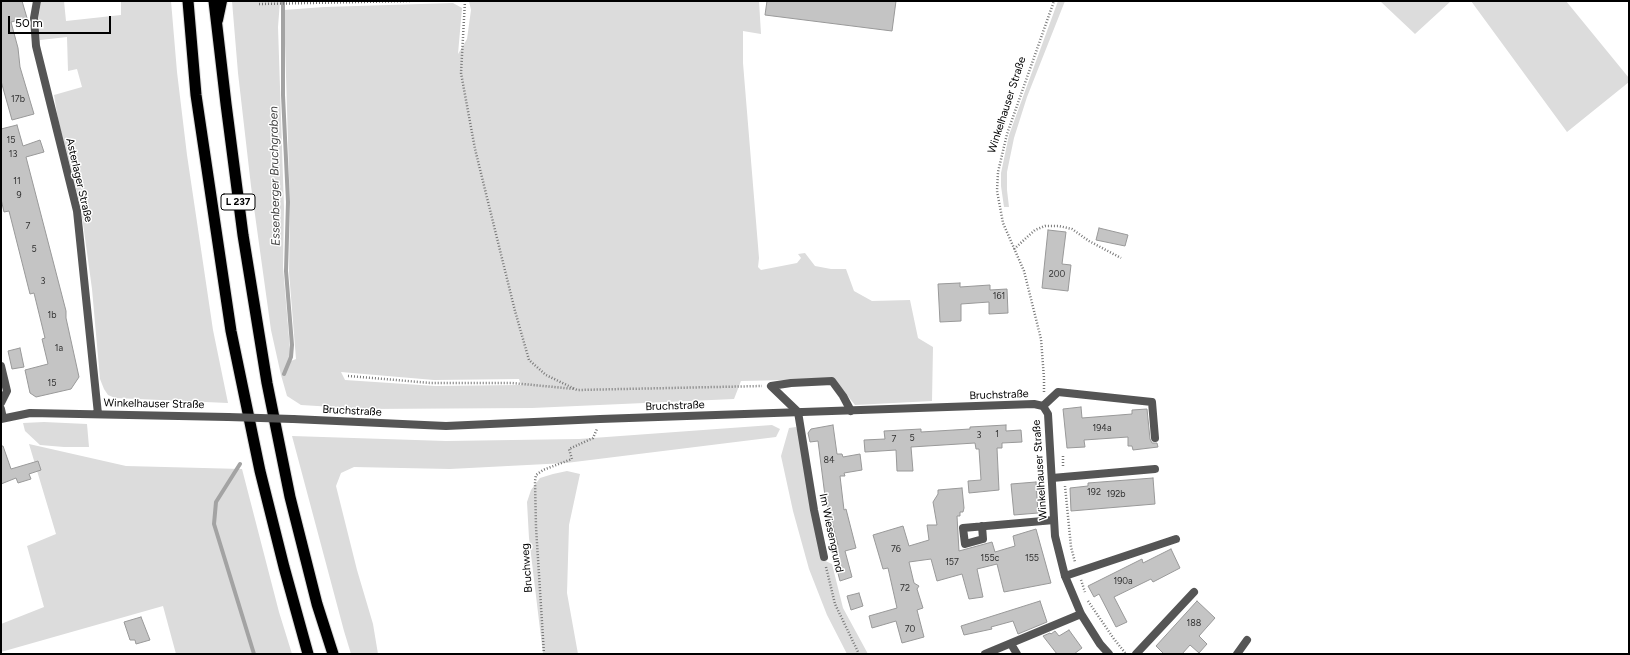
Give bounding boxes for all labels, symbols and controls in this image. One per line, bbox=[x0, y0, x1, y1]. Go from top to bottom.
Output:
scale bar bbox=[10, 8, 113, 34]
text: 50 m bbox=[15, 16, 43, 30]
street label: Winkelhauser Straße bbox=[985, 55, 1029, 155]
house number: 17b bbox=[11, 94, 25, 104]
water label: Essenberger Bruchgraben bbox=[267, 106, 283, 246]
house number: 15 bbox=[7, 135, 15, 145]
street label: Asterlager Straße bbox=[63, 137, 95, 223]
house number: 13 bbox=[9, 149, 17, 159]
house number: 11 bbox=[13, 176, 21, 186]
house number: 9 bbox=[16, 190, 22, 200]
road number: L 237 bbox=[221, 194, 255, 210]
house number: 7 bbox=[26, 221, 30, 231]
house number: 5 bbox=[31, 244, 37, 254]
house number: 200 bbox=[1049, 269, 1065, 279]
house number: 3 bbox=[41, 276, 45, 286]
house number: 161 bbox=[993, 291, 1005, 301]
house number: 1b bbox=[48, 310, 56, 320]
house number: 1a bbox=[55, 343, 63, 353]
house number: 15 bbox=[48, 378, 56, 388]
street label: Bruchstraße bbox=[969, 387, 1029, 403]
street label: Winkelhauser Straße bbox=[103, 397, 205, 411]
street label: Bruchstraße bbox=[645, 398, 705, 414]
street label: Bruchstraße bbox=[322, 403, 382, 419]
street label: Winkelhauser Straße bbox=[1030, 419, 1050, 521]
house number: 194a bbox=[1093, 423, 1111, 433]
house number: 1 bbox=[995, 429, 999, 439]
house number: 3 bbox=[977, 430, 981, 440]
house number: 5 bbox=[909, 433, 915, 443]
house number: 7 bbox=[892, 434, 896, 444]
house number: 84 bbox=[823, 455, 835, 465]
house number: 192 bbox=[1087, 487, 1101, 497]
house number: 192b bbox=[1106, 489, 1126, 499]
street label: Im Wiesengrund bbox=[816, 492, 846, 574]
street label: Bruchweg bbox=[519, 543, 535, 593]
house number: 76 bbox=[891, 544, 901, 554]
house number: 155c bbox=[981, 553, 999, 563]
house number: 155 bbox=[1025, 553, 1039, 563]
house number: 157 bbox=[945, 557, 959, 567]
house number: 190a bbox=[1113, 576, 1133, 586]
house number: 72 bbox=[900, 583, 910, 593]
house number: 188 bbox=[1187, 618, 1201, 628]
house number: 70 bbox=[905, 624, 915, 634]

